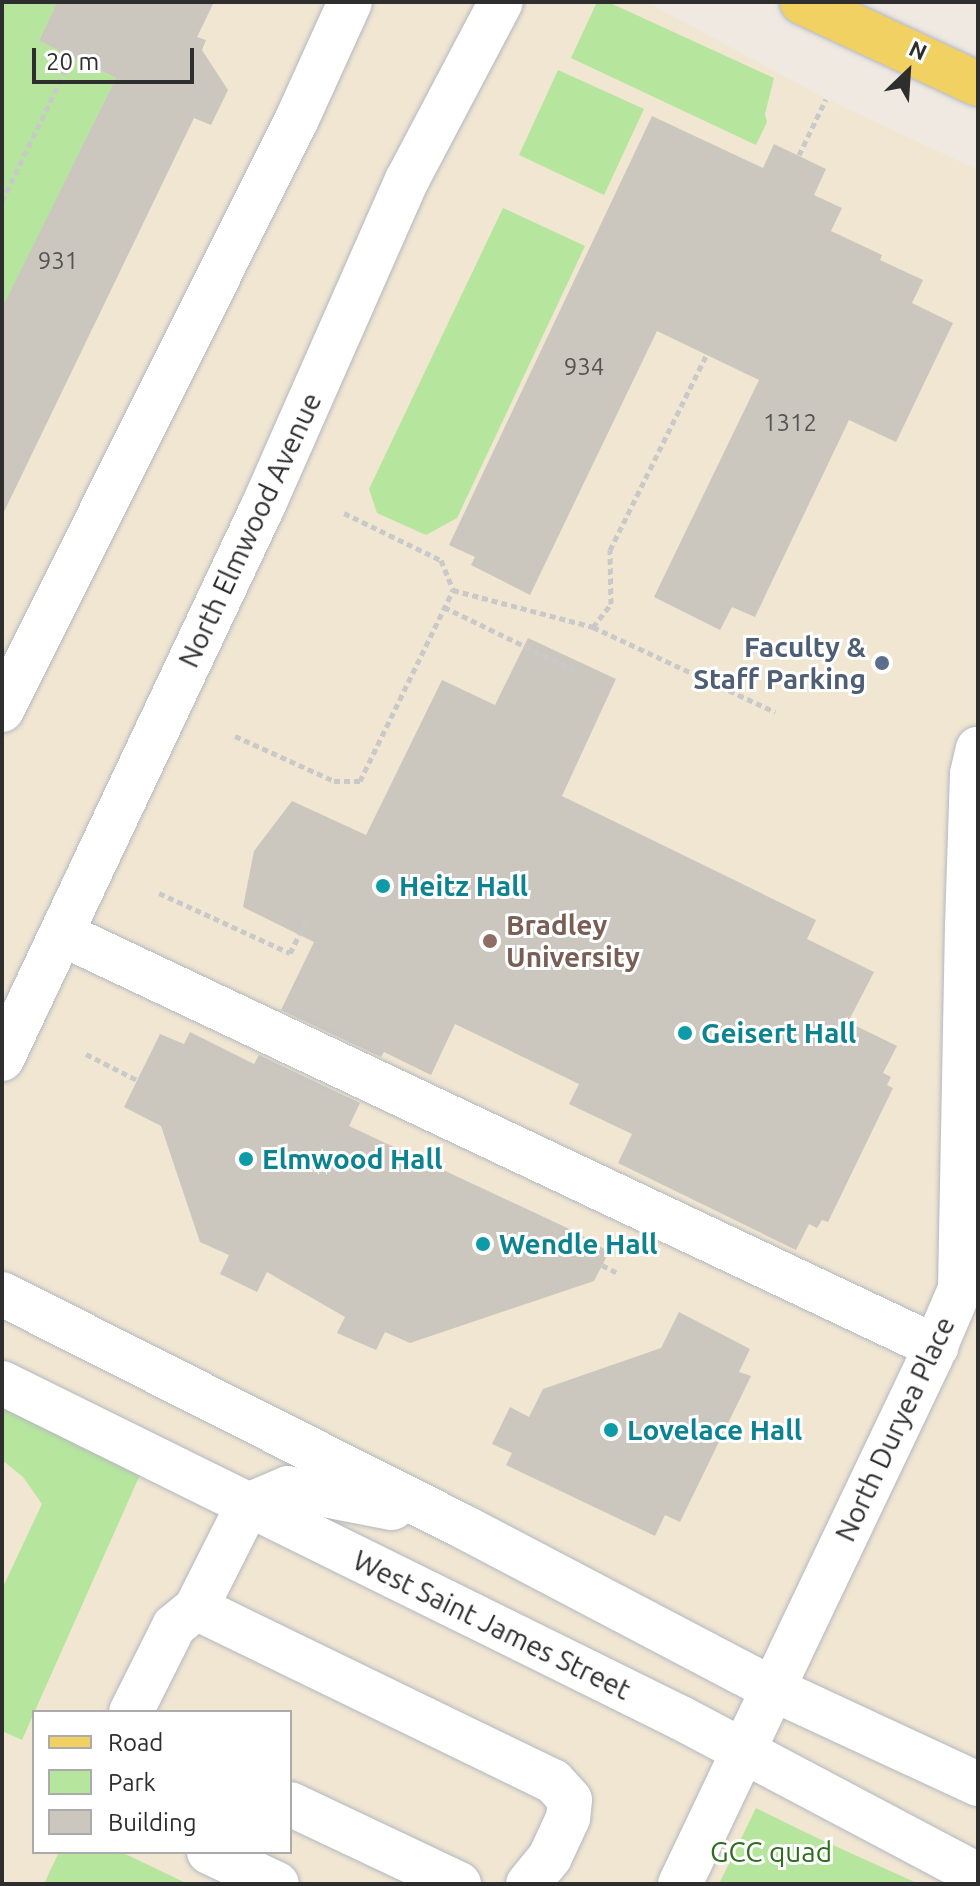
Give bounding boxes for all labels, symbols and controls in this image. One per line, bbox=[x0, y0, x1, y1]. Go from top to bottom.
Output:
scale bar bbox=[36, 32, 198, 82]
north arrow bbox=[868, 32, 948, 112]
text: N bbox=[906, 35, 931, 65]
text: 20 m bbox=[46, 48, 99, 75]
house number: 931 bbox=[38, 247, 78, 275]
house number: 934 bbox=[564, 353, 604, 381]
street label: North Elmwood Avenue bbox=[172, 387, 328, 673]
house number: 1312 bbox=[763, 409, 817, 437]
place label: Faculty & Staff Parking bbox=[693, 630, 866, 696]
marker: Faculty & Staff Parking bbox=[873, 654, 891, 672]
place label: Heitz Hall bbox=[399, 869, 528, 903]
marker: Heitz Hall bbox=[374, 877, 392, 895]
place label: Bradley University bbox=[506, 908, 640, 974]
marker: Bradley University bbox=[481, 932, 499, 950]
place label: Geisert Hall bbox=[701, 1016, 856, 1050]
marker: Geisert Hall bbox=[676, 1024, 694, 1042]
place label: Elmwood Hall bbox=[262, 1142, 443, 1176]
marker: Elmwood Hall bbox=[237, 1150, 255, 1168]
place label: Wendle Hall bbox=[499, 1227, 658, 1261]
marker: Wendle Hall bbox=[474, 1235, 492, 1253]
street label: North Duryea Place bbox=[828, 1311, 962, 1547]
place label: Lovelace Hall bbox=[627, 1413, 802, 1447]
marker: Lovelace Hall bbox=[602, 1421, 620, 1439]
street label: West Saint James Street bbox=[348, 1543, 636, 1707]
legend bbox=[32, 1710, 292, 1854]
text: Road bbox=[108, 1729, 163, 1756]
text: Park bbox=[108, 1769, 156, 1796]
text: Building bbox=[108, 1809, 196, 1836]
park label: GCC quad bbox=[710, 1835, 832, 1869]

